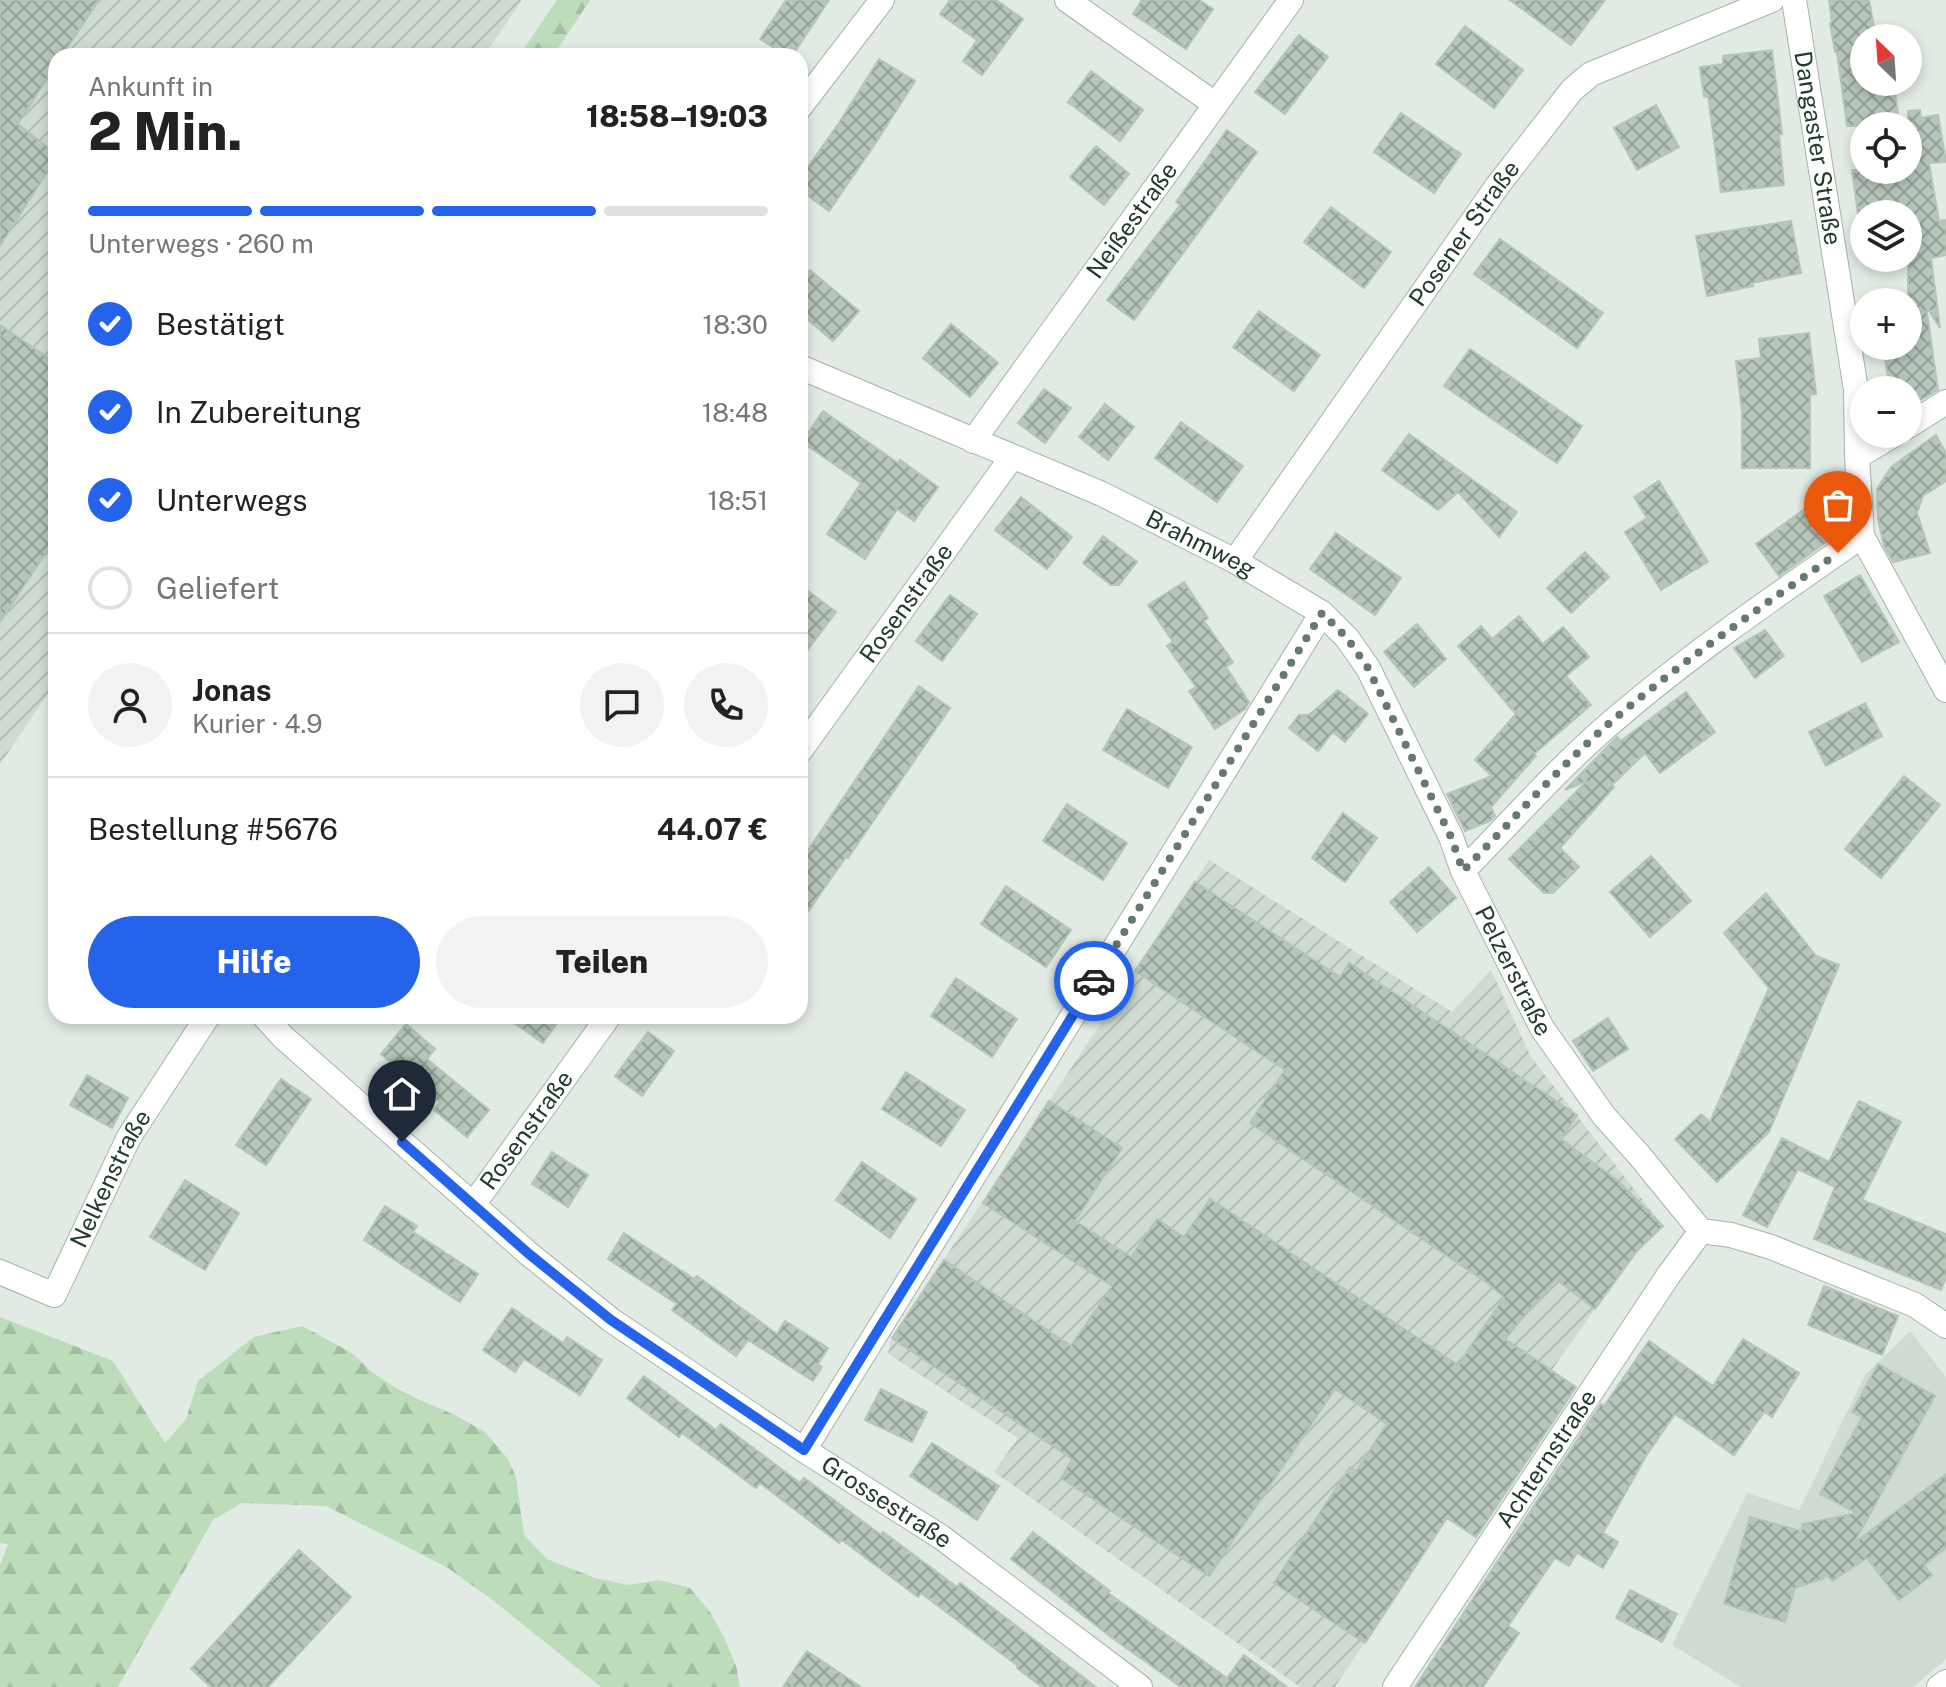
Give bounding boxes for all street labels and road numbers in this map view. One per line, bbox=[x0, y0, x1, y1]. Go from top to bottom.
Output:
street label: Dangaster Straße bbox=[1789, 49, 1848, 247]
street label: Posener Straße bbox=[1403, 154, 1525, 311]
street label: Neißestraße bbox=[1080, 156, 1183, 283]
street label: Brahmweg bbox=[1141, 503, 1261, 583]
street label: Rosenstraße bbox=[853, 538, 958, 668]
street label: Pelzerstraße bbox=[1470, 901, 1558, 1041]
street label: Rosenstraße bbox=[474, 1065, 578, 1195]
street label: Nelkenstraße bbox=[64, 1104, 156, 1252]
street label: Achternstraße bbox=[1490, 1384, 1602, 1533]
street label: Grossestraße bbox=[816, 1450, 958, 1553]

